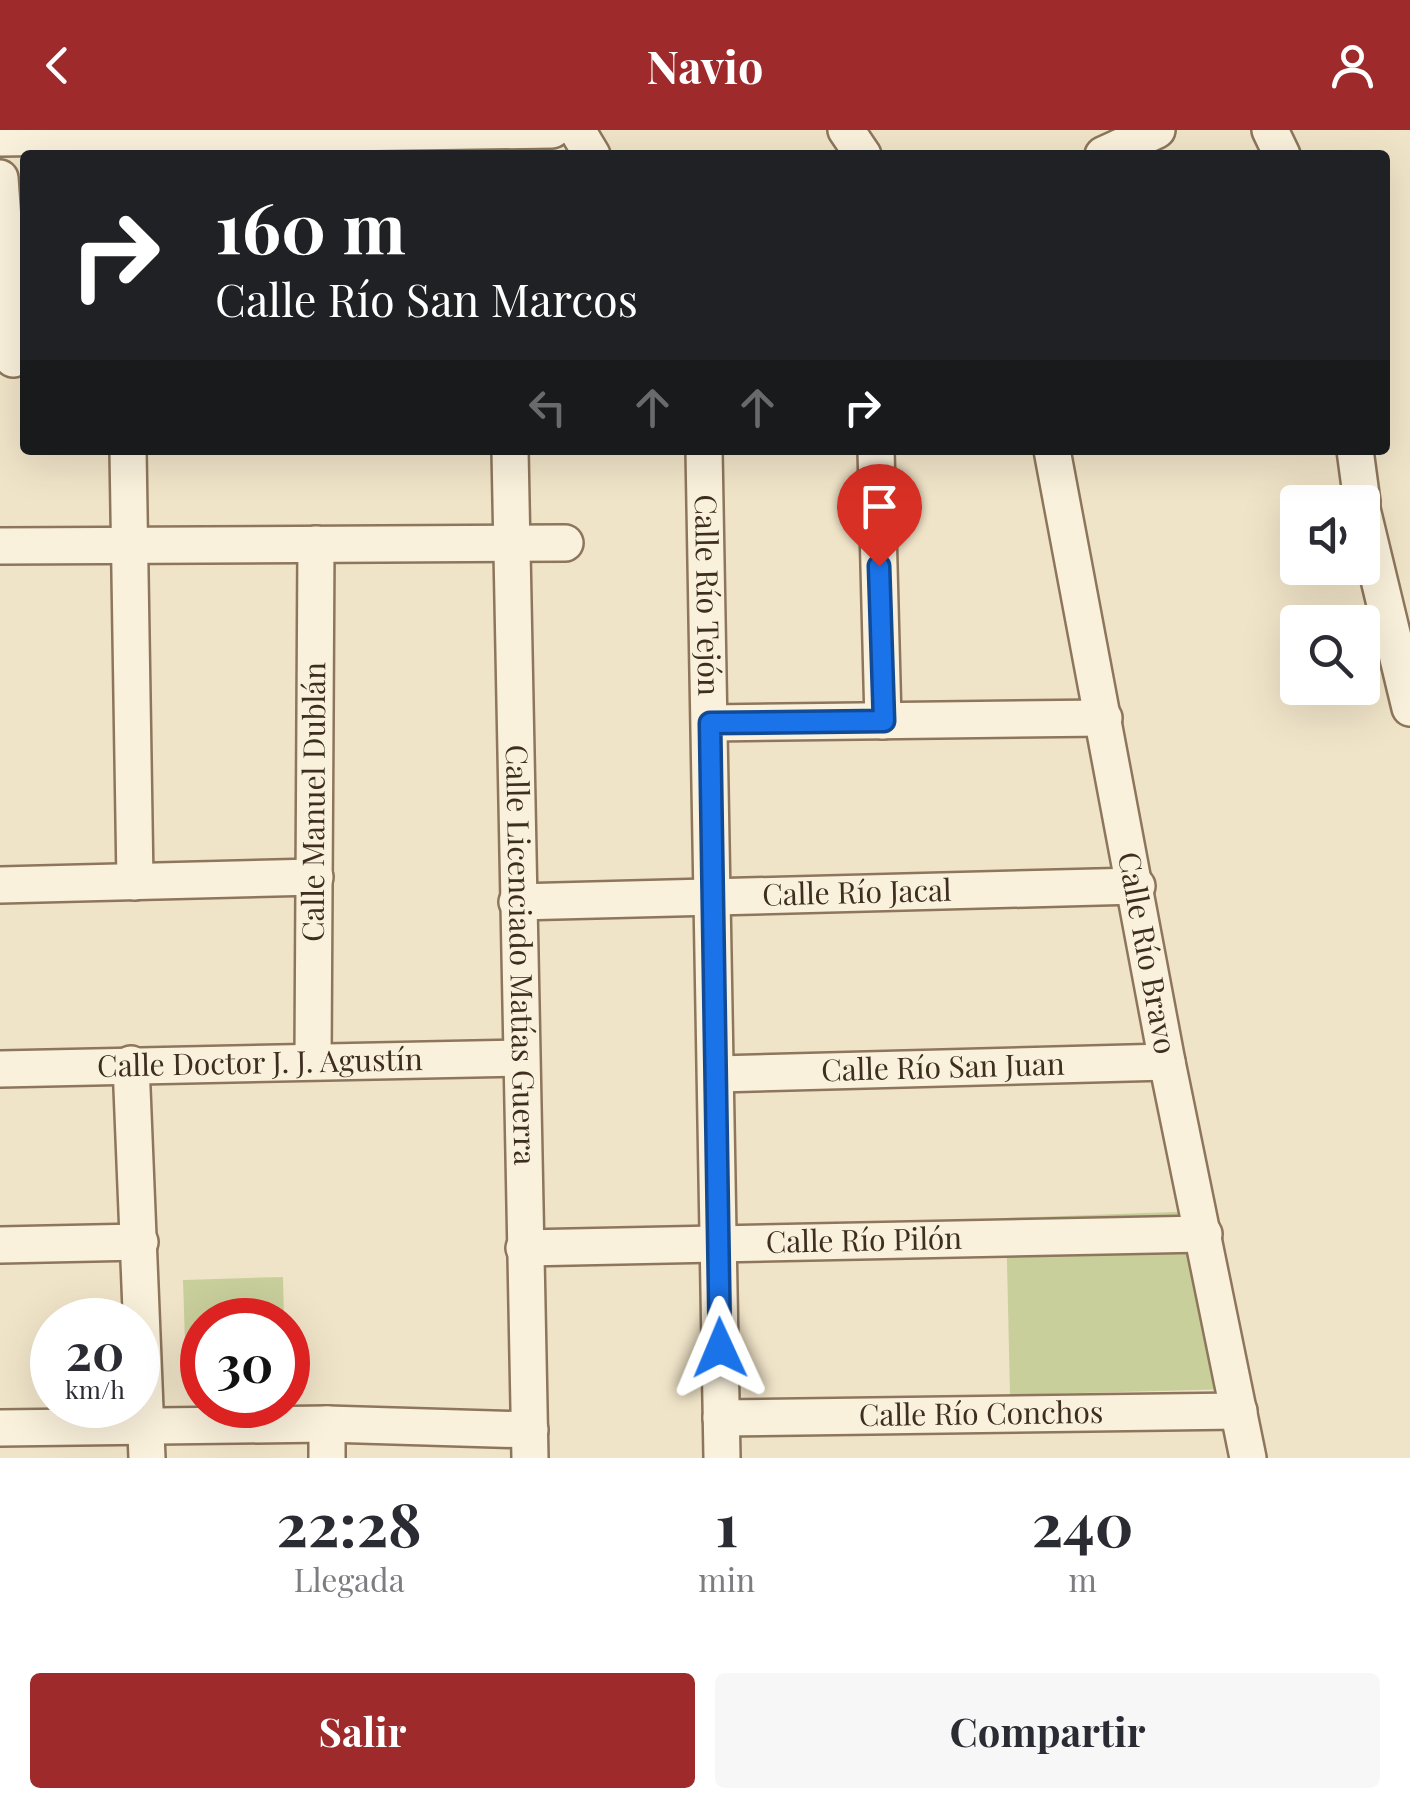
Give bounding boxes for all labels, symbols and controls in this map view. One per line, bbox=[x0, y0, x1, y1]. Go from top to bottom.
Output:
text: Navio bbox=[647, 35, 763, 95]
icon: back bbox=[30, 38, 85, 93]
icon: person bbox=[1325, 38, 1380, 93]
text: 160 m bbox=[215, 178, 406, 272]
icon: right bbox=[50, 190, 180, 320]
text: Calle Río San Marcos bbox=[215, 268, 638, 328]
icon: left bbox=[520, 380, 575, 435]
icon: ahead bbox=[625, 380, 680, 435]
icon: ahead bbox=[730, 380, 785, 435]
icon: right bbox=[835, 380, 890, 435]
pin bbox=[837, 464, 922, 567]
icon: arrive bbox=[852, 479, 907, 534]
map controls bbox=[1280, 485, 1380, 705]
button: sound bbox=[1280, 485, 1380, 585]
street label: Calle Río Tejón bbox=[687, 494, 730, 696]
button: search bbox=[1280, 605, 1380, 705]
street label: Calle Manuel Dublán bbox=[292, 662, 333, 942]
street label: Calle Licenciado Matías Guerra bbox=[498, 744, 546, 1166]
street label: Calle Río Bravo bbox=[1110, 848, 1187, 1057]
street label: Calle Río Jacal bbox=[762, 869, 952, 914]
street label: Calle Doctor J. J. Agustín bbox=[97, 1038, 423, 1085]
street label: Calle Río San Juan bbox=[821, 1043, 1065, 1089]
street label: Calle Río Pilón bbox=[765, 1217, 963, 1261]
position arrow bbox=[668, 1296, 772, 1400]
speed limit sign: 30 bbox=[180, 1298, 310, 1428]
text: 20 bbox=[66, 1317, 124, 1384]
text: km/h bbox=[65, 1372, 125, 1405]
street label: Calle Río Conchos bbox=[858, 1391, 1103, 1434]
text: 22:28 bbox=[277, 1482, 422, 1562]
text: 1 bbox=[715, 1482, 738, 1562]
text: 240 bbox=[1032, 1482, 1133, 1562]
text: Llegada bbox=[294, 1557, 405, 1600]
text: min bbox=[698, 1557, 755, 1600]
text: m bbox=[1068, 1557, 1097, 1600]
button: Salir bbox=[30, 1673, 695, 1788]
button: Compartir bbox=[715, 1673, 1380, 1788]

